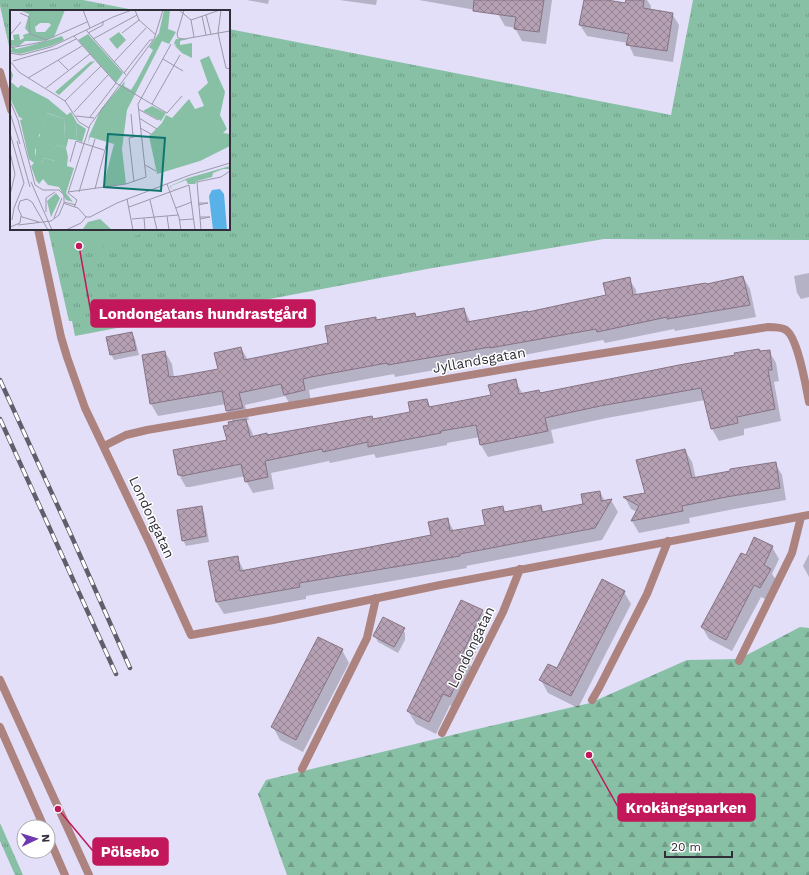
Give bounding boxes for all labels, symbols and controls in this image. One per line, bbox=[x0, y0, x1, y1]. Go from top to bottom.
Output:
inset map bbox=[10, 10, 230, 230]
callout: Londongatans hundrastgård bbox=[91, 300, 315, 327]
text: Londongatans hundrastgård bbox=[99, 305, 307, 323]
street label: Jyllandsgatan bbox=[431, 344, 527, 376]
street label: Londongatan bbox=[126, 473, 178, 561]
street label: Londongatan bbox=[444, 604, 498, 690]
callout: Krokängsparken bbox=[618, 794, 755, 821]
text: Krokängsparken bbox=[626, 799, 746, 817]
north arrow bbox=[16, 819, 56, 859]
scale bar bbox=[665, 833, 732, 859]
text: N bbox=[39, 834, 52, 843]
callout: Pölsebo bbox=[93, 838, 168, 865]
text: 20 m bbox=[671, 840, 701, 854]
text: Pölsebo bbox=[101, 843, 159, 861]

